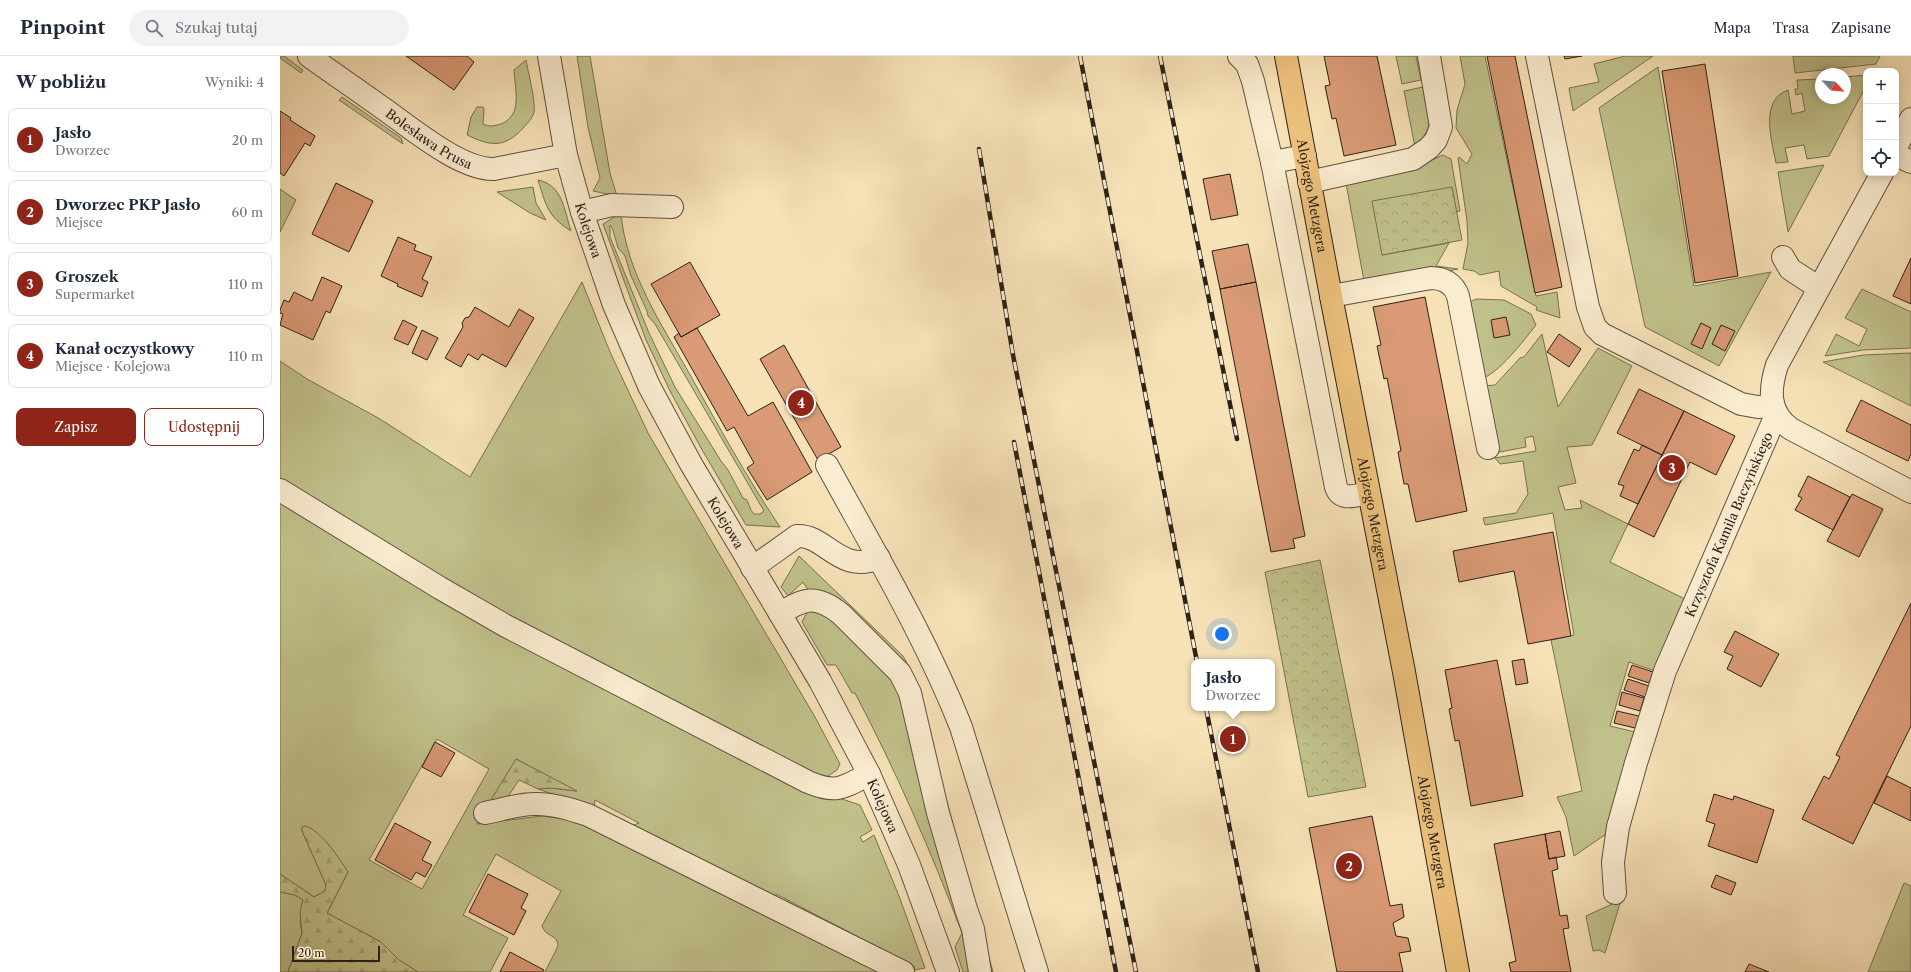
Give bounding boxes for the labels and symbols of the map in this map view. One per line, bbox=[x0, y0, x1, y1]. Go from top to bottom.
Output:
north arrow bbox=[1815, 68, 1851, 104]
street label: Bolesława Prusa bbox=[383, 105, 475, 172]
street label: Alojzego Metzgera bbox=[1294, 136, 1331, 254]
street label: Kolejowa bbox=[572, 201, 605, 260]
pin: 4 bbox=[788, 388, 814, 418]
street label: Krzysztofa Kamila Baczyńskiego bbox=[1681, 430, 1776, 620]
pin: 3 bbox=[1659, 453, 1685, 483]
street label: Alojzego Metzgera bbox=[1354, 455, 1392, 572]
street label: Kolejowa bbox=[704, 494, 747, 551]
your location bbox=[1212, 624, 1232, 644]
pin: 1 bbox=[1220, 724, 1246, 754]
street label: Alojzego Metzgera bbox=[1415, 773, 1451, 890]
street label: Kolejowa bbox=[864, 776, 902, 835]
pin: 2 bbox=[1336, 851, 1362, 881]
scale bar bbox=[292, 944, 380, 963]

